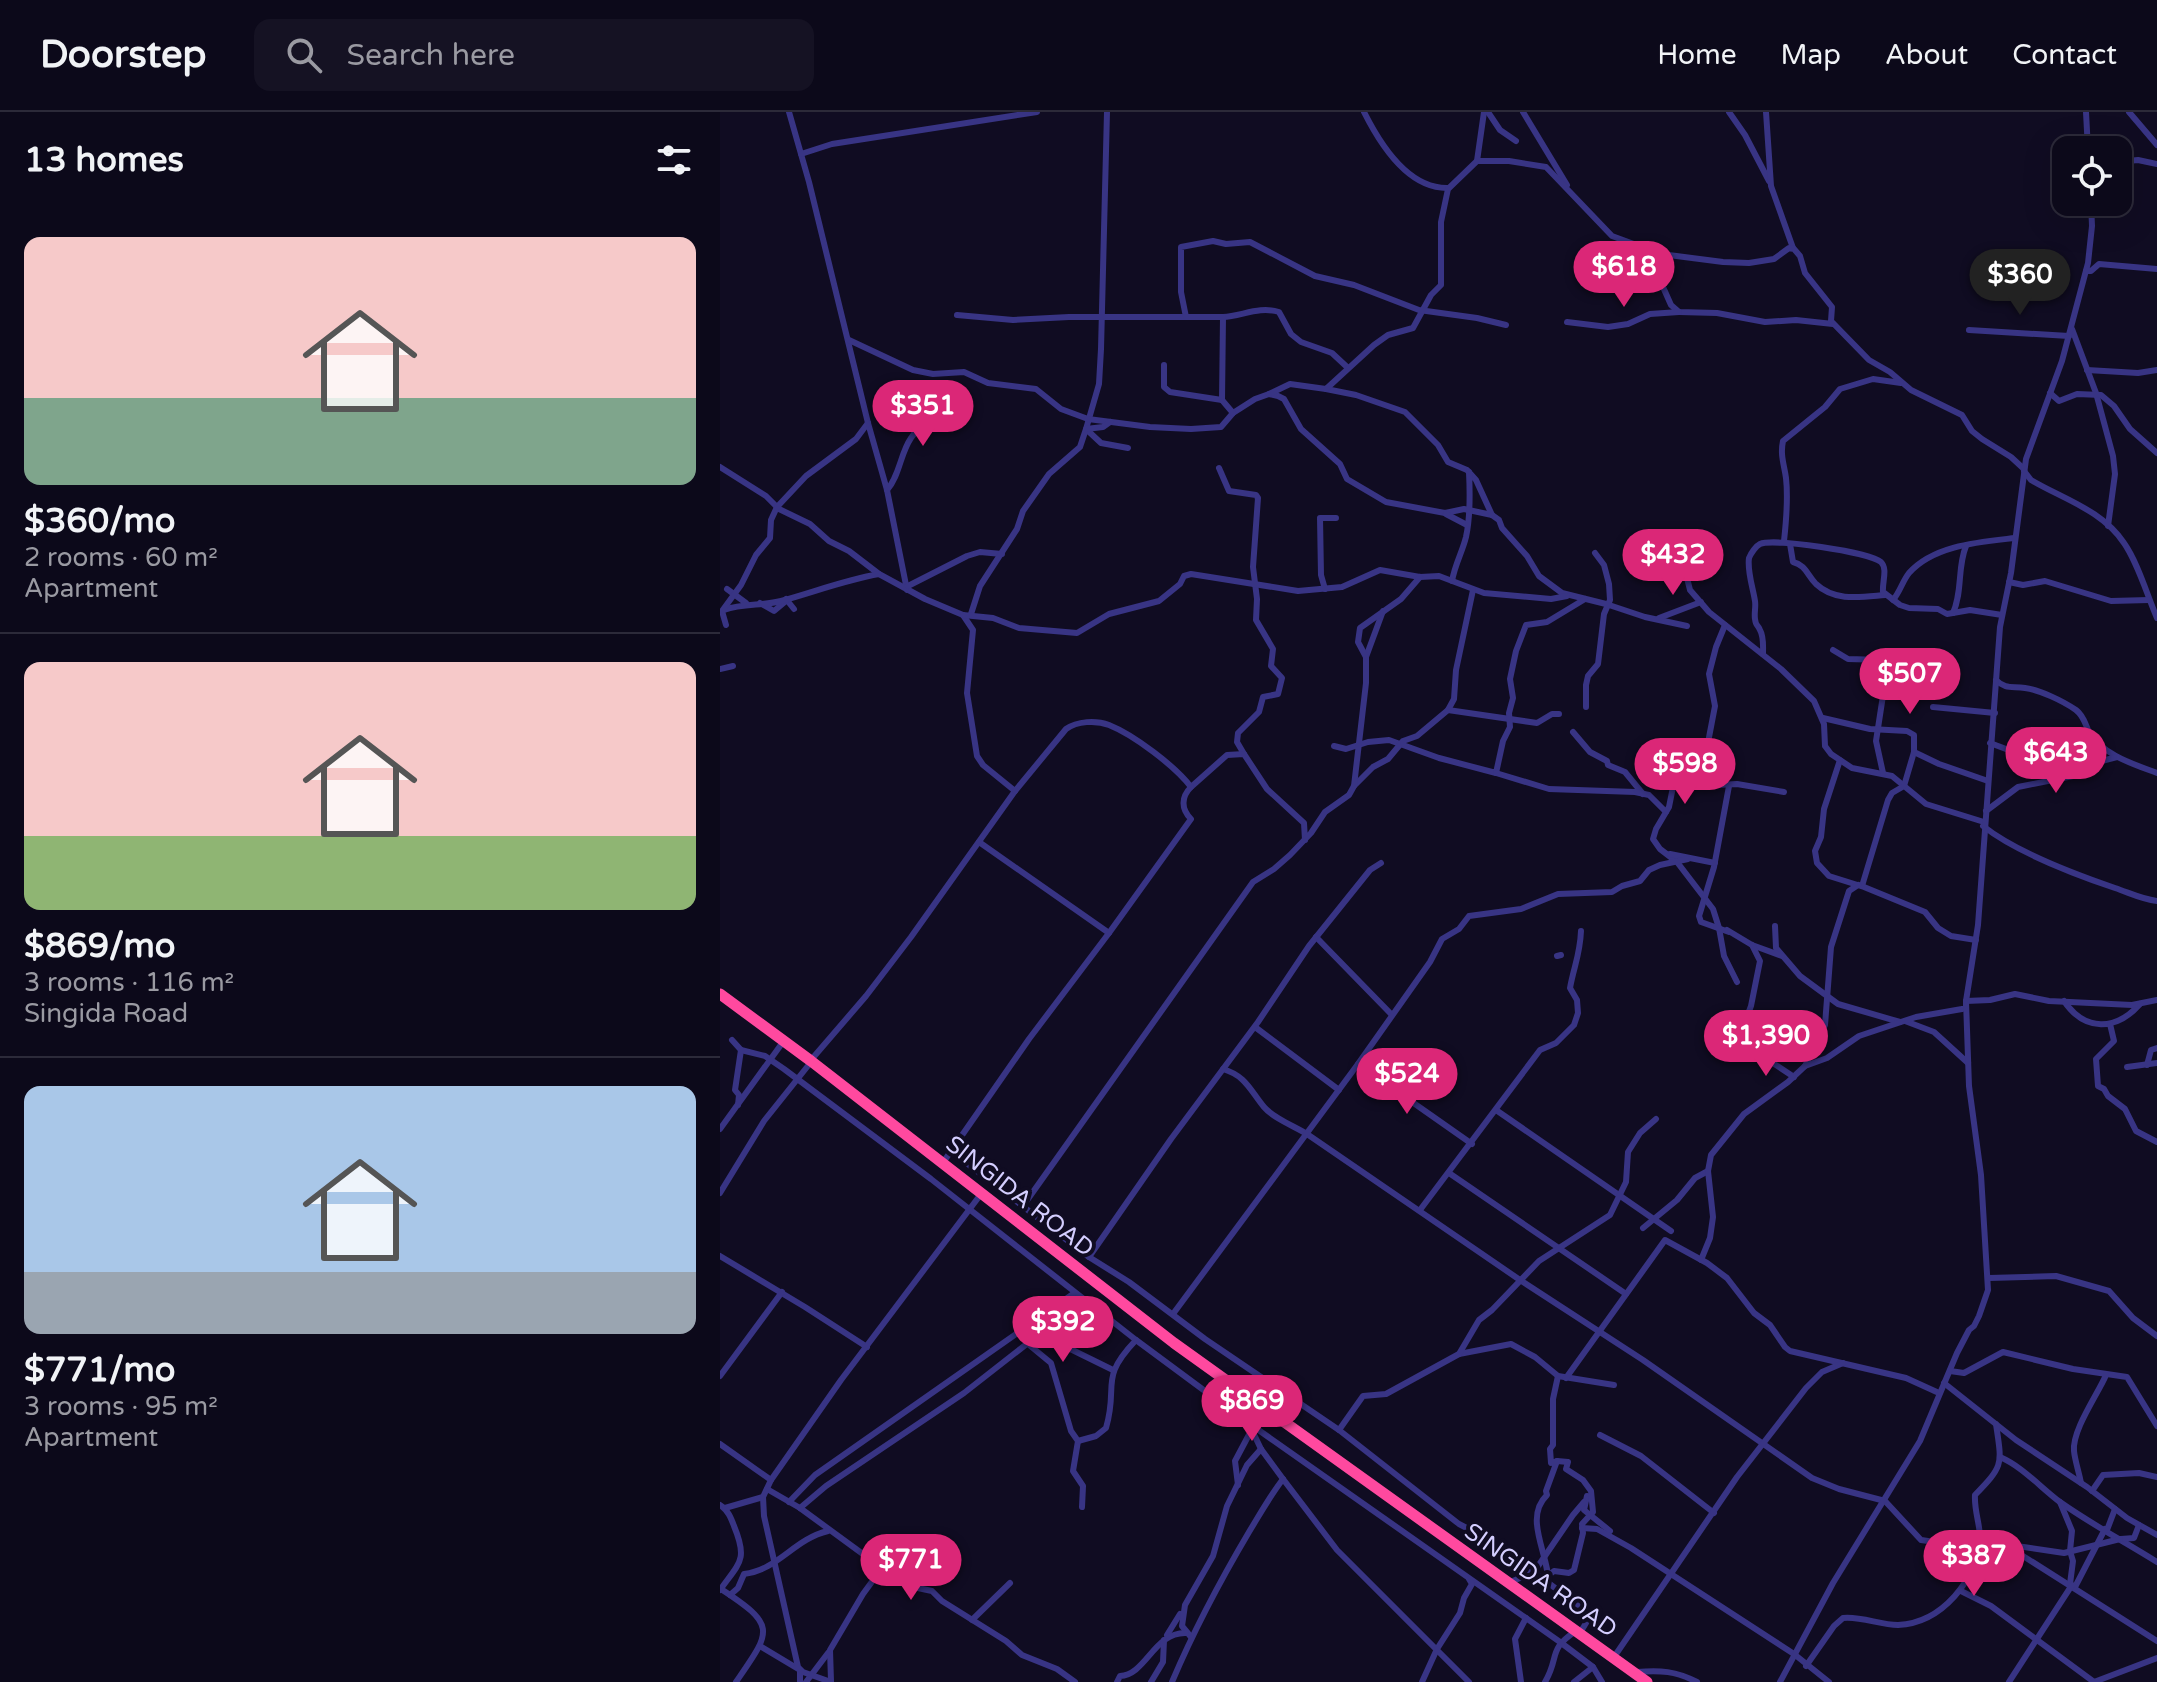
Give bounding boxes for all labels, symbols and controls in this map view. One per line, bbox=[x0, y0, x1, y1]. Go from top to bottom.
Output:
search box bbox=[254, 19, 814, 91]
text: Doorstep bbox=[40, 32, 206, 78]
icon: search bbox=[282, 33, 326, 77]
text: Search here bbox=[346, 37, 515, 74]
text: Home bbox=[1657, 38, 1737, 72]
text: Map bbox=[1781, 38, 1841, 72]
text: About bbox=[1885, 38, 1968, 72]
text: Contact bbox=[2012, 38, 2117, 72]
map controls bbox=[2052, 136, 2132, 216]
button: locate bbox=[2052, 136, 2132, 216]
icon: filters bbox=[652, 138, 696, 182]
text: 13 homes bbox=[24, 140, 184, 181]
pin: $618 bbox=[1577, 241, 1671, 309]
pin: $360 bbox=[1973, 249, 2067, 317]
text: $618 bbox=[1591, 251, 1657, 282]
text: $360 bbox=[1987, 259, 2053, 290]
icon: home bbox=[288, 289, 432, 433]
pin: $351 bbox=[876, 380, 970, 448]
text: $351 bbox=[890, 390, 956, 421]
text: $360/mo bbox=[24, 501, 175, 542]
pin: $432 bbox=[1626, 529, 1720, 597]
text: $432 bbox=[1640, 539, 1706, 570]
text: 2 rooms · 60 m² bbox=[24, 542, 218, 573]
text: Apartment bbox=[24, 573, 158, 604]
pin: $507 bbox=[1863, 648, 1957, 716]
text: $507 bbox=[1877, 658, 1943, 689]
icon: home bbox=[288, 714, 432, 858]
pin: $643 bbox=[2009, 727, 2103, 795]
text: $643 bbox=[2023, 737, 2089, 768]
pin: $598 bbox=[1638, 738, 1732, 806]
text: $598 bbox=[1652, 748, 1718, 779]
text: $869/mo bbox=[24, 926, 175, 967]
text: 3 rooms · 116 m² bbox=[24, 967, 234, 998]
text: Singida Road bbox=[24, 998, 188, 1029]
pin: $1,390 bbox=[1701, 1010, 1831, 1078]
text: $1,390 bbox=[1722, 1020, 1810, 1051]
pin: $524 bbox=[1360, 1048, 1454, 1116]
text: $524 bbox=[1374, 1058, 1440, 1089]
street label: SINGIDA ROAD bbox=[940, 1130, 1099, 1263]
icon: home bbox=[288, 1138, 432, 1282]
pin: $392 bbox=[1016, 1296, 1110, 1364]
text: $392 bbox=[1030, 1306, 1096, 1337]
text: $771/mo bbox=[24, 1350, 175, 1391]
pin: $869 bbox=[1205, 1375, 1299, 1443]
text: $869 bbox=[1219, 1385, 1285, 1416]
text: 3 rooms · 95 m² bbox=[24, 1391, 218, 1422]
text: Apartment bbox=[24, 1422, 158, 1453]
street label: SINGIDA ROAD bbox=[1459, 1517, 1623, 1644]
pin: $387 bbox=[1927, 1530, 2021, 1598]
pin: $771 bbox=[864, 1534, 958, 1602]
text: $387 bbox=[1941, 1540, 2007, 1571]
text: $771 bbox=[878, 1544, 944, 1575]

